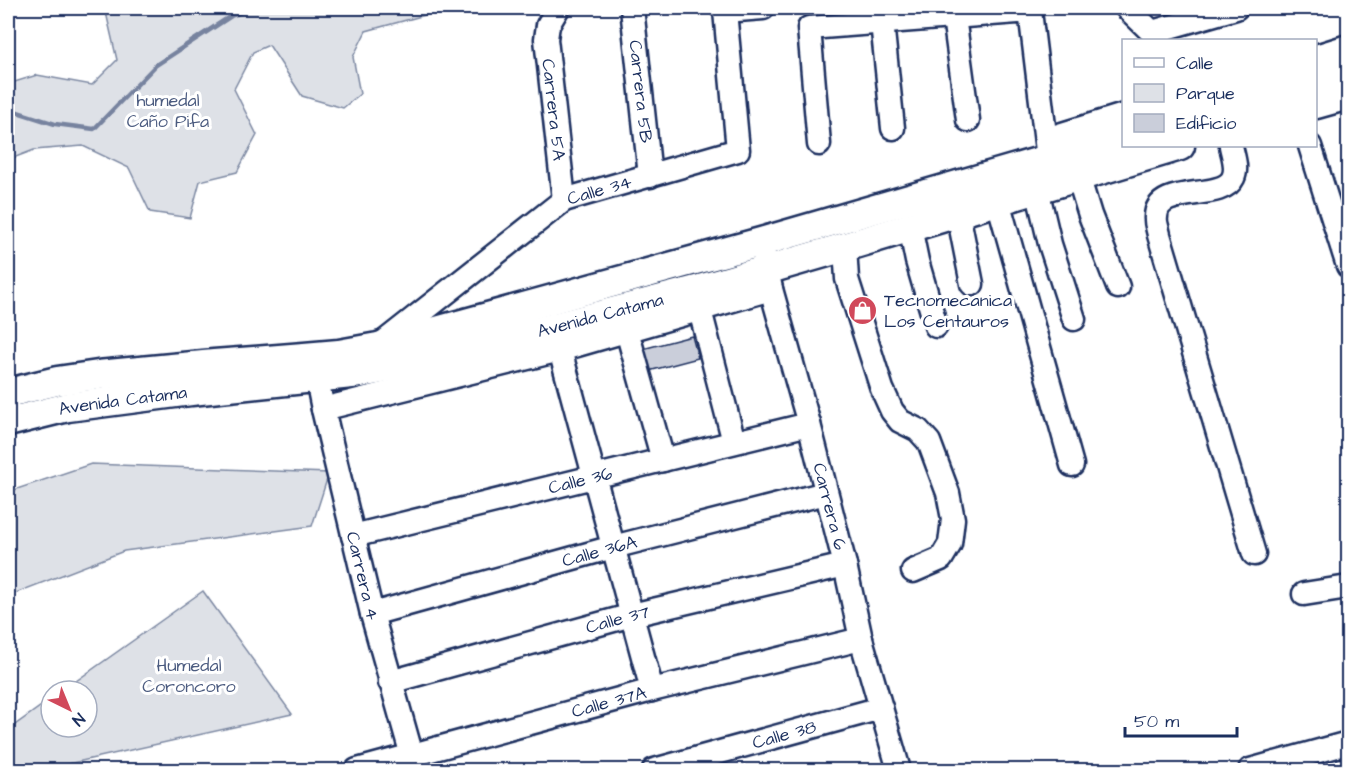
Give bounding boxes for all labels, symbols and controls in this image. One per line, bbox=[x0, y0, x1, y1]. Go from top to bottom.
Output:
street label: Carrera 5B bbox=[623, 39, 659, 144]
legend bbox=[1122, 39, 1317, 147]
text: Calle bbox=[1176, 51, 1214, 76]
street label: Carrera 5A bbox=[536, 58, 572, 162]
text: Parque bbox=[1176, 81, 1235, 106]
park label: humedal Caño Pifa bbox=[127, 88, 209, 134]
text: Edificio bbox=[1176, 111, 1236, 136]
street label: Calle 34 bbox=[564, 169, 634, 211]
street label: Avenida Catama bbox=[534, 287, 666, 343]
place label: Tecnomecanica Los Centauros bbox=[884, 288, 1012, 334]
shop icon: Tecnomecanica Los Centauros bbox=[847, 294, 879, 326]
street label: Avenida Catama bbox=[56, 379, 189, 421]
street label: Calle 36 bbox=[546, 460, 615, 500]
street label: Carrera 6 bbox=[807, 460, 853, 553]
street label: Carrera 4 bbox=[340, 529, 385, 622]
street label: Calle 36A bbox=[559, 529, 640, 573]
street label: Calle 37 bbox=[583, 599, 652, 640]
park label: Humedal Coroncoro bbox=[142, 653, 236, 699]
north arrow bbox=[39, 679, 99, 739]
street label: Calle 37A bbox=[569, 680, 649, 724]
scale bar bbox=[1125, 700, 1238, 738]
text: N bbox=[67, 708, 90, 731]
text: 50 m bbox=[1134, 709, 1179, 734]
street label: Calle 38 bbox=[749, 714, 819, 755]

